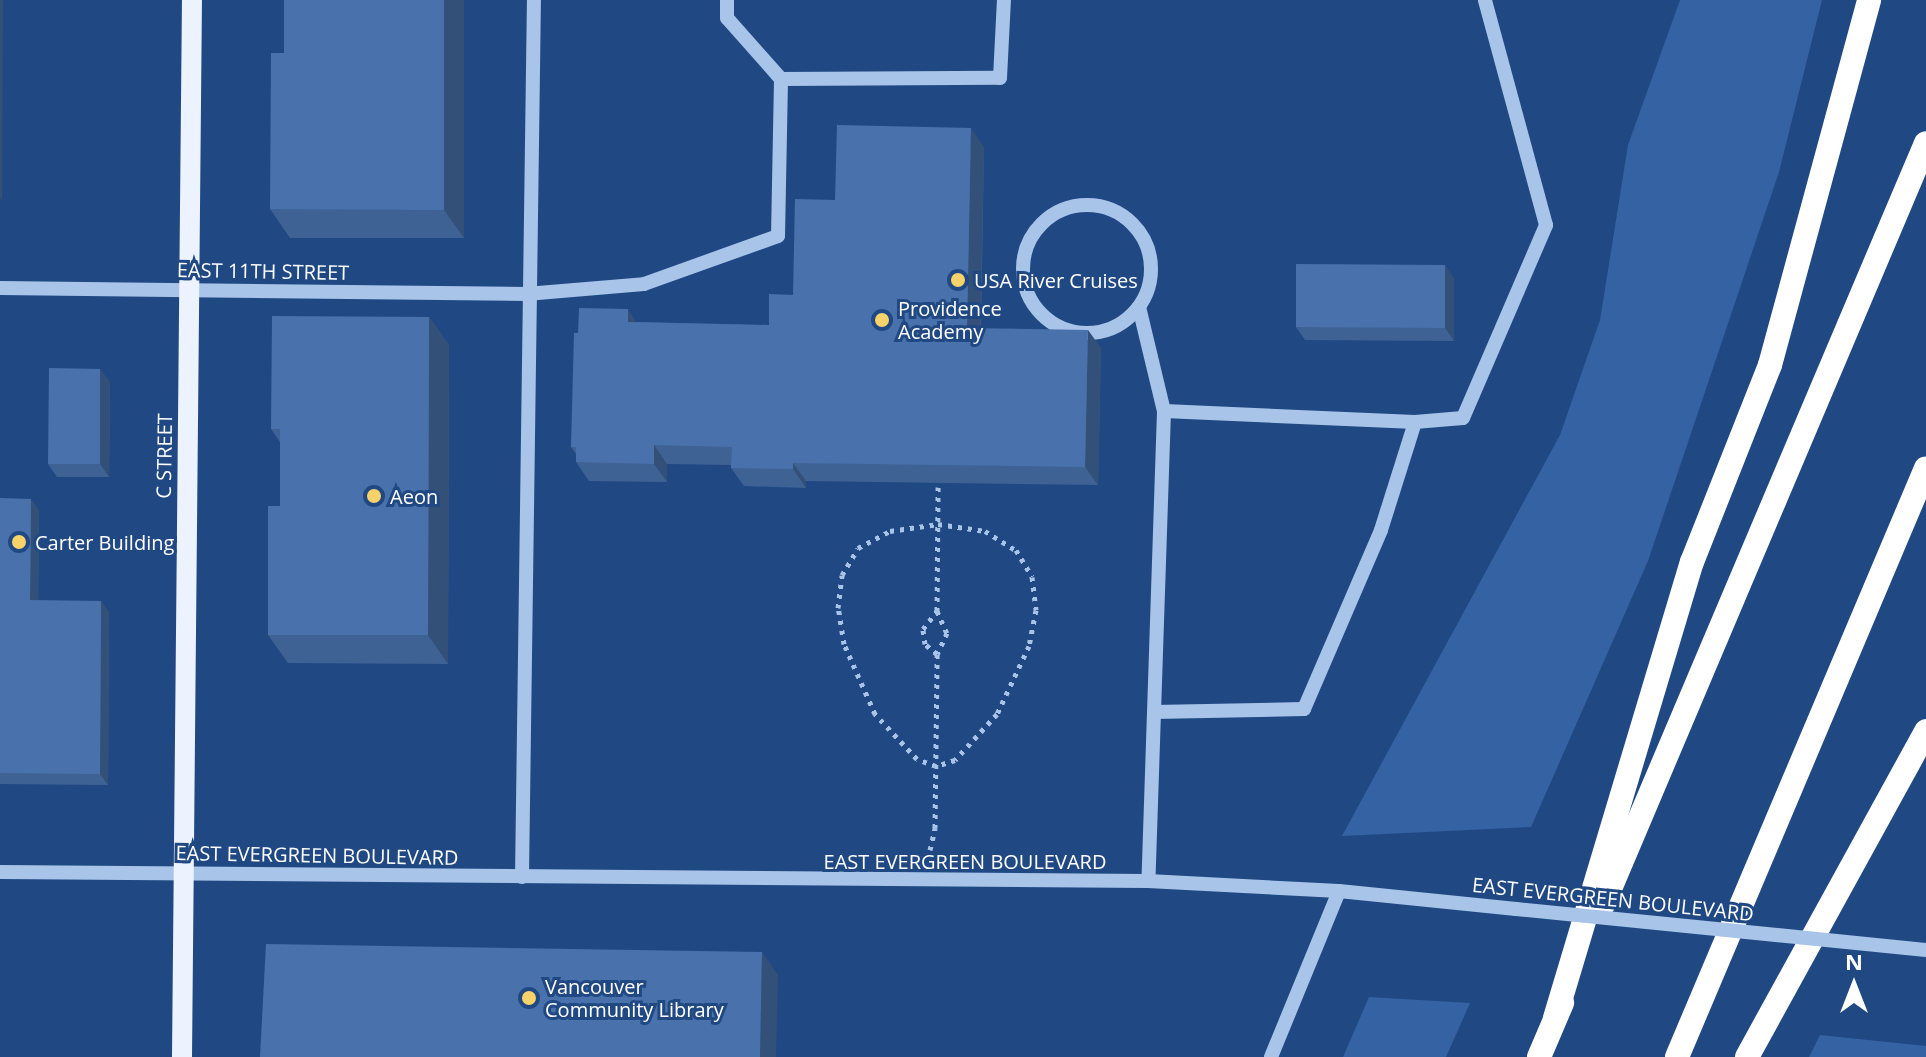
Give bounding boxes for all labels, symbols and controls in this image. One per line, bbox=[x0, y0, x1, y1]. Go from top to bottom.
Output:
street label: EAST 11TH STREET bbox=[177, 257, 349, 285]
place label: USA River Cruises bbox=[974, 268, 1138, 292]
marker: USA River Cruises bbox=[949, 271, 967, 289]
place label: Providence Academy bbox=[898, 296, 1002, 343]
marker: Providence Academy bbox=[873, 311, 891, 329]
street label: C STREET bbox=[151, 413, 177, 499]
place label: Aeon bbox=[390, 484, 438, 508]
marker: Aeon bbox=[365, 487, 383, 505]
place label: Carter Building bbox=[35, 530, 174, 554]
marker: Carter Building bbox=[10, 533, 28, 551]
street label: EAST EVERGREEN BOULEVARD bbox=[175, 841, 459, 869]
street label: EAST EVERGREEN BOULEVARD bbox=[824, 849, 1106, 873]
street label: EAST EVERGREEN BOULEVARD bbox=[1471, 872, 1755, 926]
north arrow bbox=[1814, 945, 1894, 1025]
text: N bbox=[1845, 946, 1863, 976]
place label: Vancouver Community Library bbox=[545, 974, 724, 1021]
marker: Vancouver Community Library bbox=[520, 989, 538, 1007]

